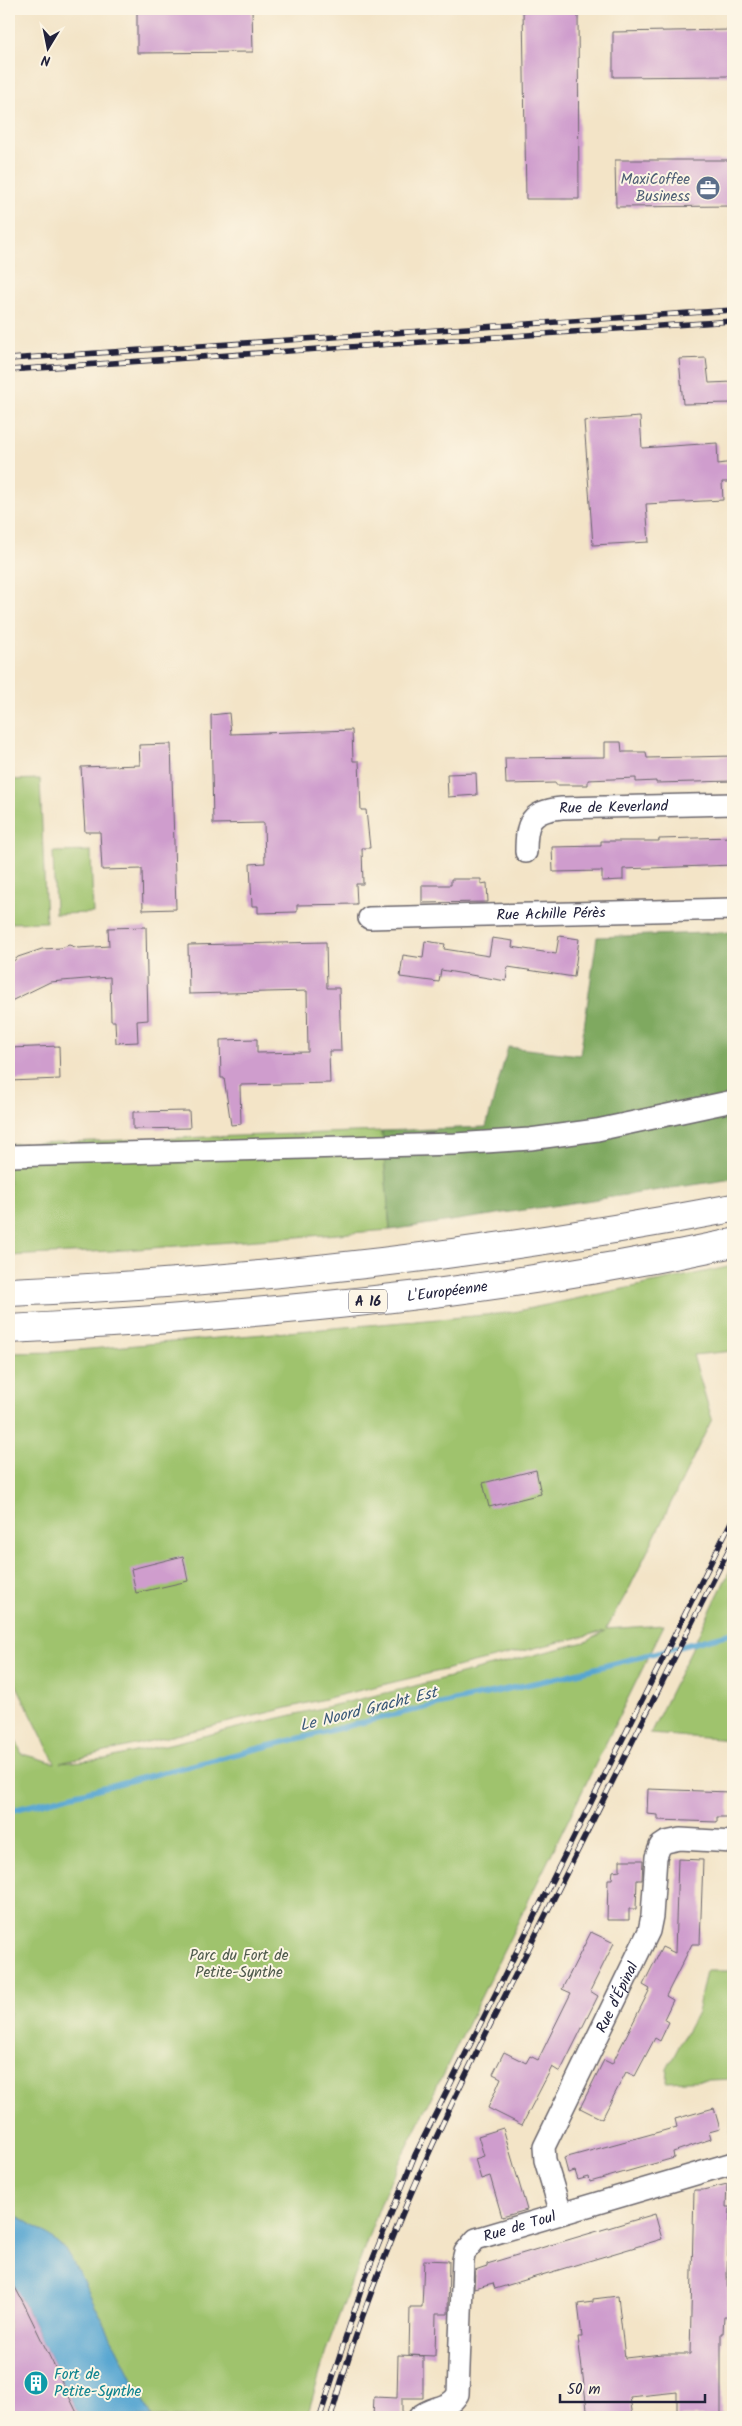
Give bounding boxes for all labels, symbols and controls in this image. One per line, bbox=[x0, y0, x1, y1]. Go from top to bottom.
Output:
north arrow bbox=[22, 22, 72, 72]
text: N bbox=[39, 48, 52, 71]
place label: MaxiCoffee Business bbox=[621, 168, 691, 209]
office icon: MaxiCoffee Business bbox=[695, 175, 721, 201]
street label: Rue de Keverland bbox=[559, 795, 669, 821]
street label: Rue Achille Pérès bbox=[496, 901, 606, 928]
street label: L'Européenne bbox=[406, 1275, 490, 1309]
road number: A 16 bbox=[349, 1290, 387, 1312]
water label: Le Noord Gracht Est bbox=[297, 1680, 442, 1739]
park label: Parc du Fort de Petite-Synthe bbox=[189, 1944, 289, 1985]
street label: Rue d'Épinal bbox=[590, 1958, 645, 2037]
street label: Rue de Toul bbox=[481, 2205, 559, 2249]
place label: Fort de Petite-Synthe bbox=[54, 2363, 142, 2404]
building icon: Fort de Petite-Synthe bbox=[23, 2370, 49, 2396]
scale bar bbox=[560, 2371, 704, 2403]
text: 50 m bbox=[567, 2378, 601, 2402]

